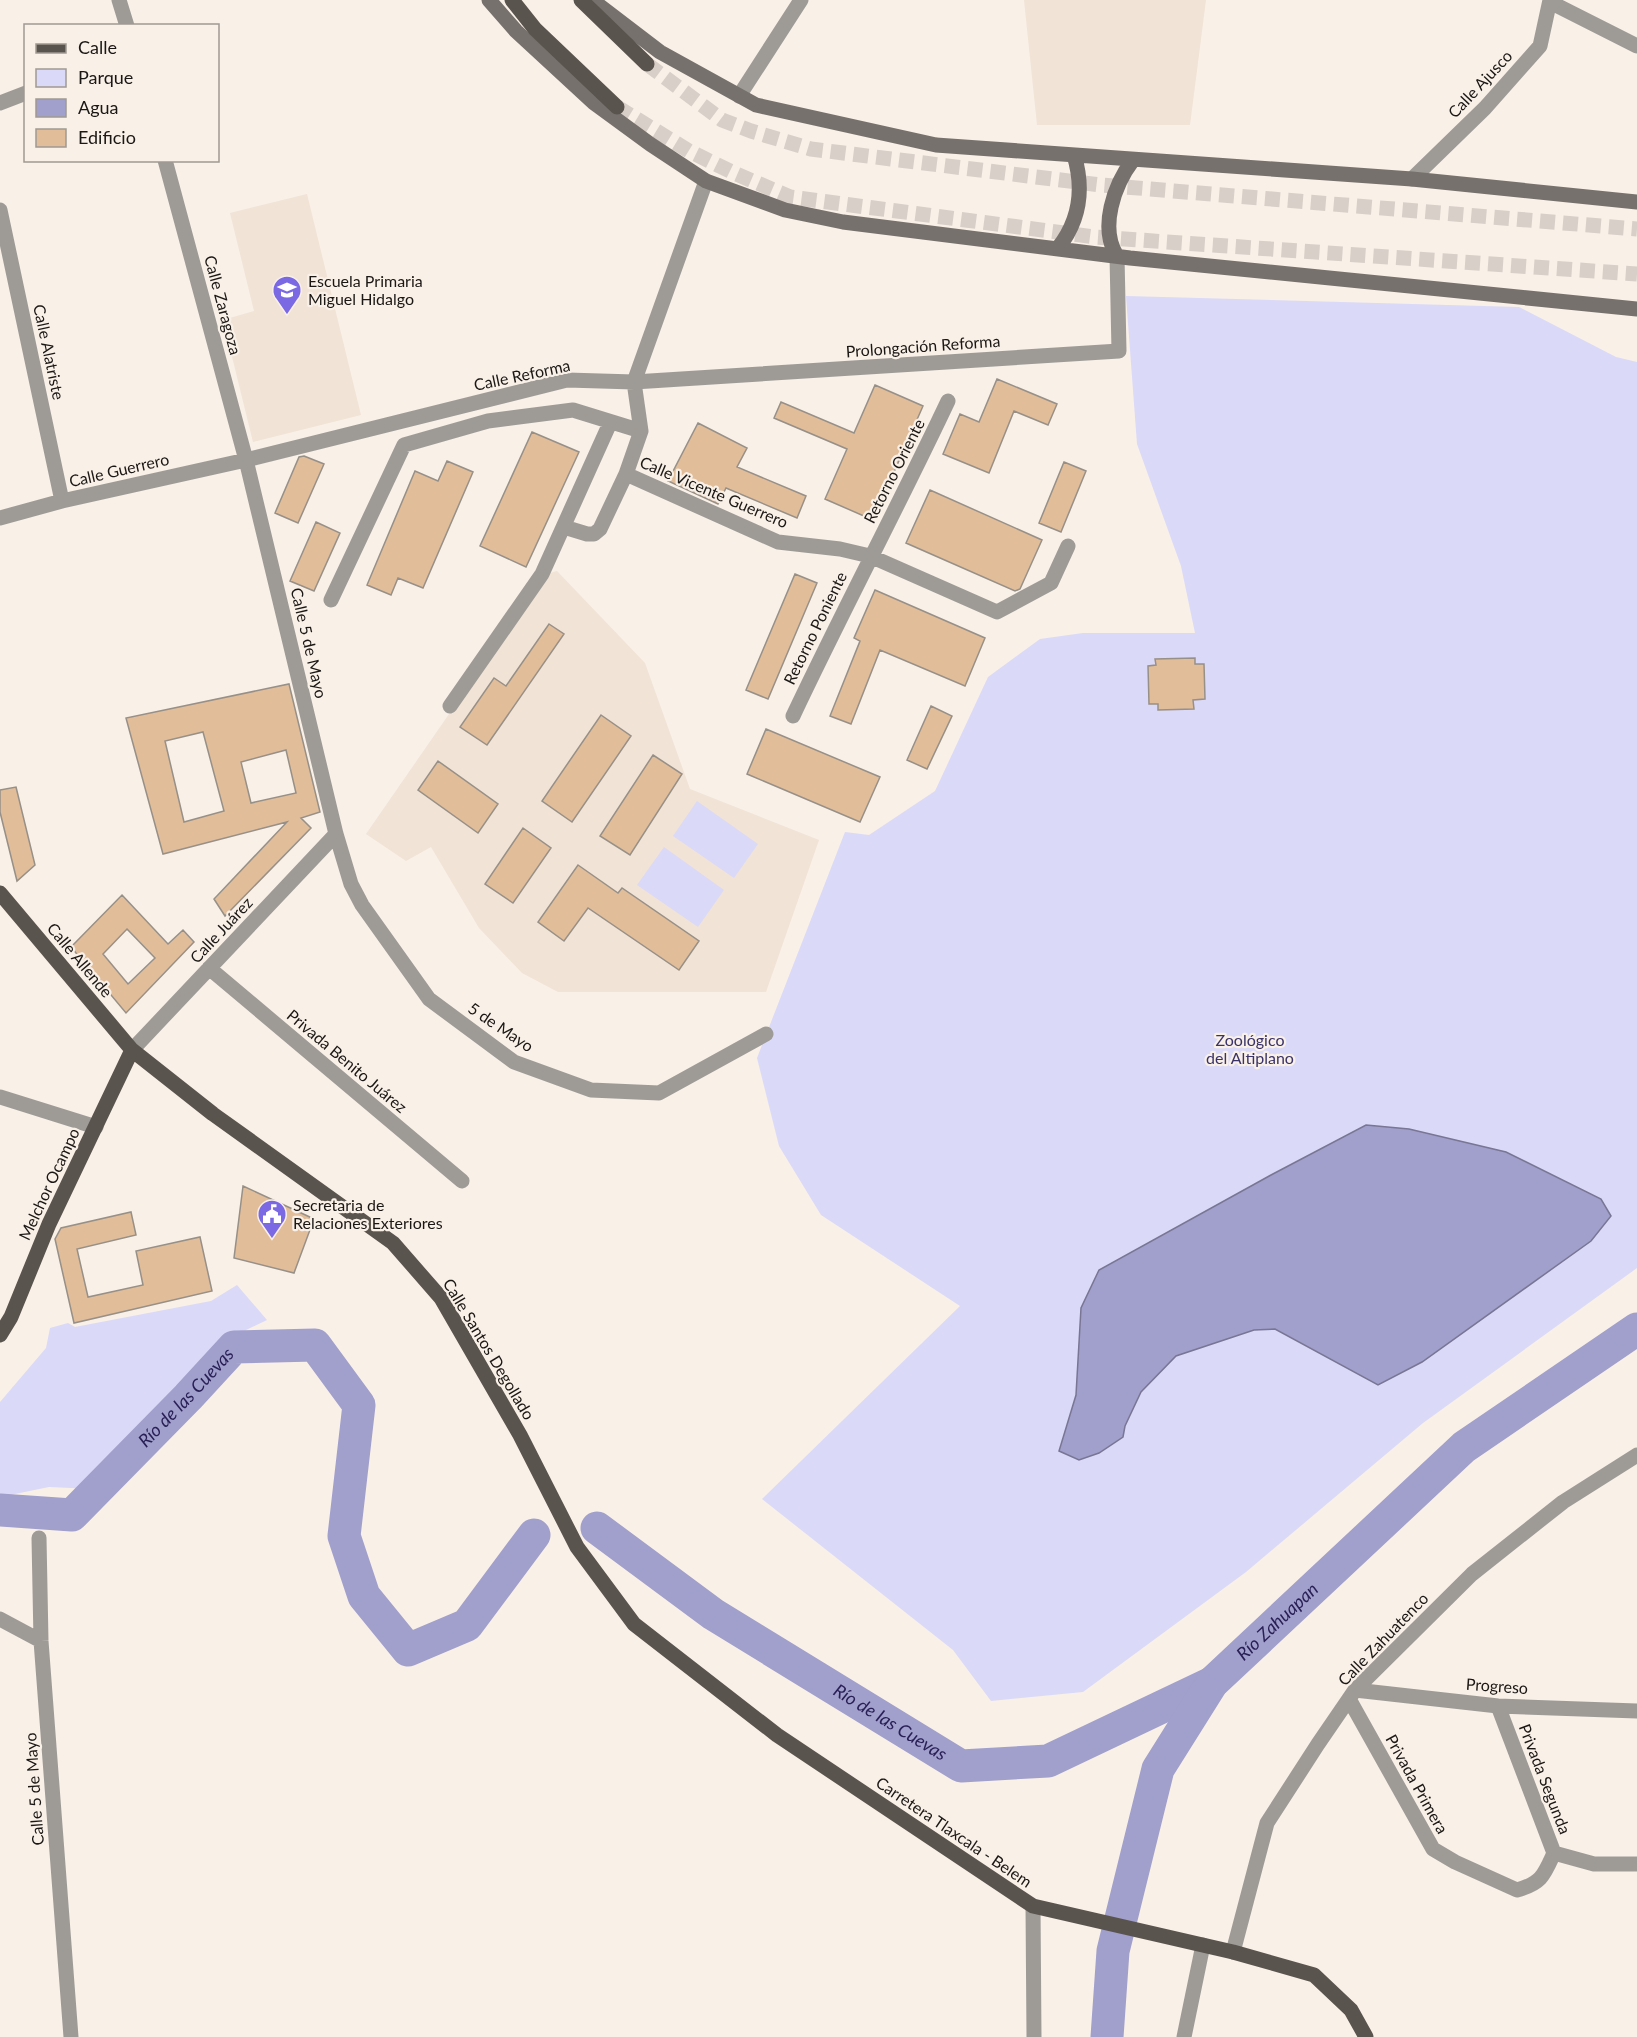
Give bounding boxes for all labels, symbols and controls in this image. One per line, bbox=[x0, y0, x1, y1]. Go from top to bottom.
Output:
legend bbox=[24, 24, 219, 162]
text: Calle bbox=[78, 36, 117, 58]
street label: Calle Ajusco bbox=[1444, 46, 1516, 121]
text: Parque bbox=[78, 66, 133, 88]
text: Agua bbox=[78, 96, 119, 118]
text: Edificio bbox=[78, 126, 136, 148]
street label: Calle Zaragoza bbox=[201, 253, 246, 357]
place label: Escuela Primaria Miguel Hidalgo bbox=[308, 271, 423, 308]
school or university icon: Escuela Primaria Miguel Hidalgo bbox=[271, 274, 303, 316]
street label: Calle Alatriste bbox=[30, 302, 69, 401]
street label: Prolongación Reforma bbox=[845, 331, 1001, 360]
street label: Calle Reforma bbox=[472, 355, 572, 394]
street label: Retorno Oriente bbox=[859, 416, 928, 526]
street label: Calle Guerrero bbox=[67, 449, 171, 490]
street label: Calle Vicente Guerrero bbox=[637, 452, 791, 531]
street label: Retorno Poniente bbox=[779, 568, 850, 687]
street label: Calle 5 de Mayo bbox=[288, 586, 331, 700]
street label: Calle Juárez bbox=[185, 893, 256, 966]
street label: Calle Allende bbox=[44, 919, 117, 1001]
street label: 5 de Mayo bbox=[465, 998, 537, 1055]
street label: Privada Benito Juárez bbox=[284, 1005, 411, 1116]
park label: Zoológico del Altiplano bbox=[1206, 1030, 1294, 1067]
street label: Melchor Ocampo bbox=[14, 1125, 83, 1243]
place label: Secretaria de Relaciones Exteriores bbox=[293, 1195, 443, 1232]
public building icon: Secretaria de Relaciones Exteriores bbox=[256, 1198, 288, 1240]
street label: Calle Santos Degollado bbox=[440, 1275, 539, 1423]
water label: Río de las Cuevas bbox=[133, 1343, 238, 1451]
water label: Río Zahuapan bbox=[1232, 1578, 1322, 1664]
street label: Calle Zahuatenco bbox=[1334, 1588, 1432, 1689]
street label: Progreso bbox=[1465, 1674, 1529, 1697]
water label: Río de las Cuevas bbox=[830, 1679, 951, 1765]
street label: Privada Segunda bbox=[1516, 1721, 1575, 1837]
street label: Privada Primera bbox=[1382, 1731, 1453, 1837]
street label: Calle 5 de Mayo bbox=[20, 1732, 47, 1846]
street label: Carretera Tlaxcala - Belem bbox=[873, 1772, 1036, 1891]

